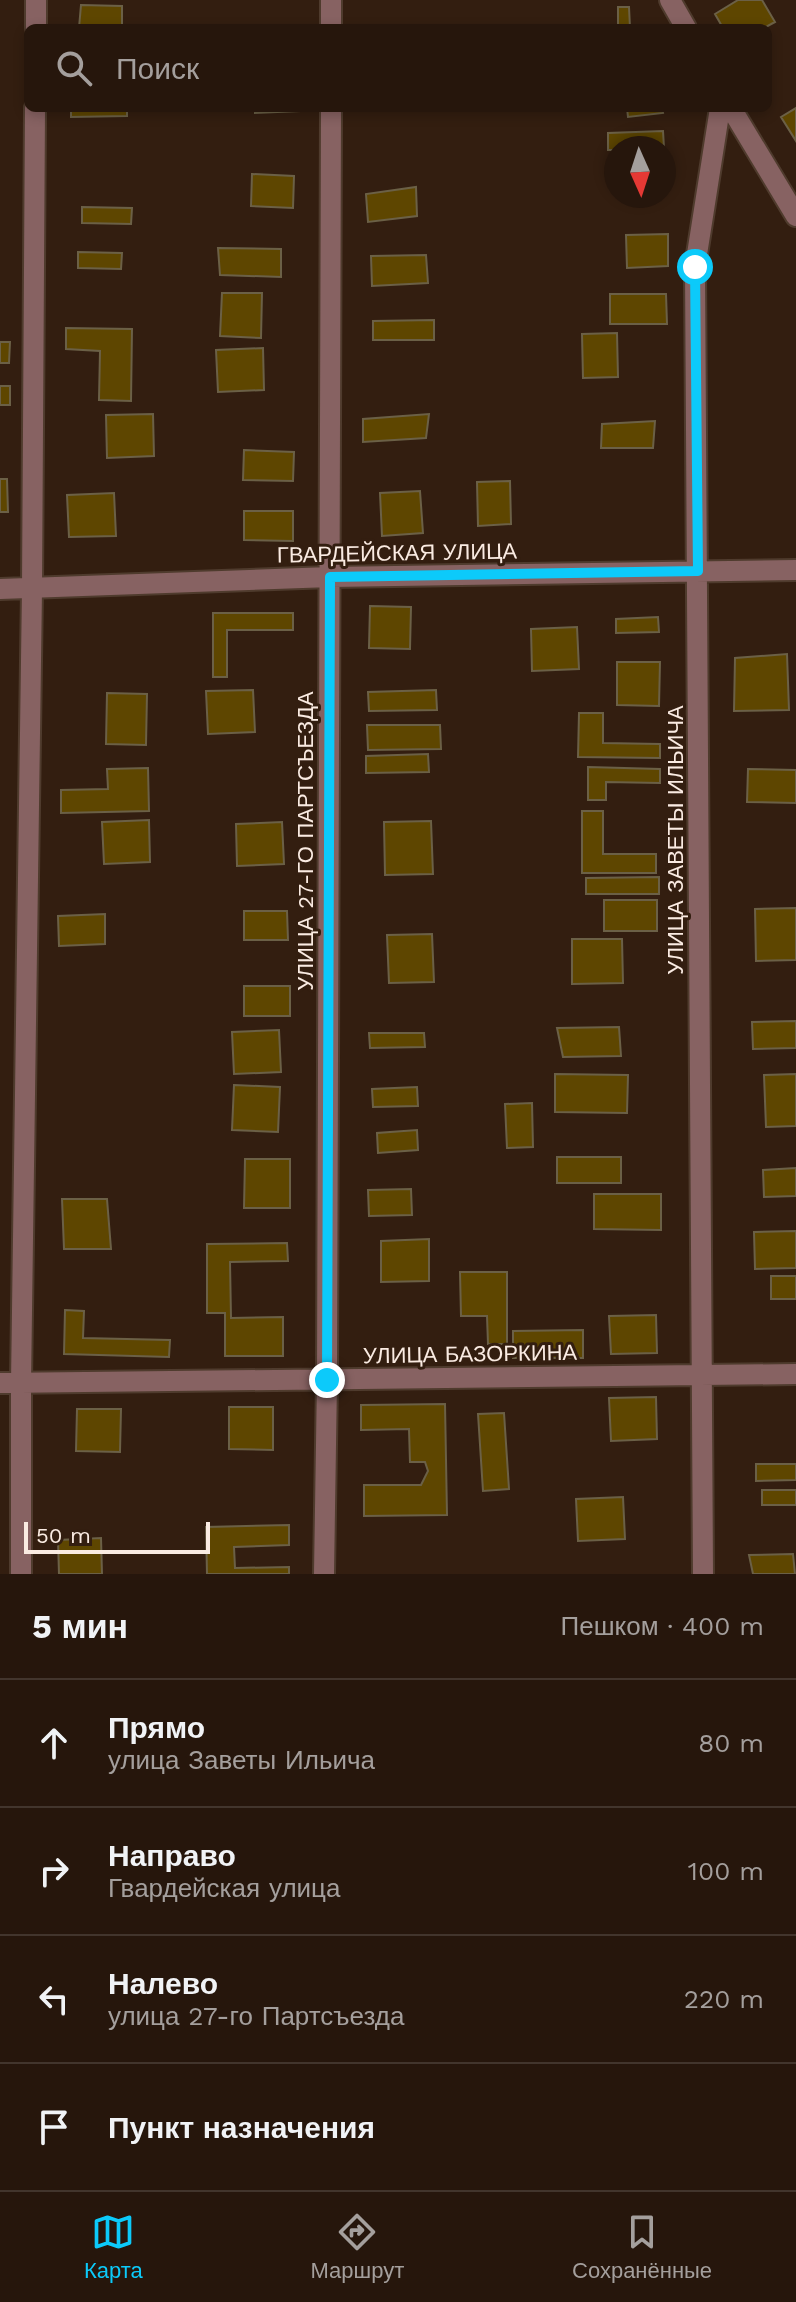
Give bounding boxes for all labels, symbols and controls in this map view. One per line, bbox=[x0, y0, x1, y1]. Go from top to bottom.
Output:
search box bbox=[24, 24, 772, 112]
icon: search bbox=[52, 46, 96, 90]
text: Поиск bbox=[116, 51, 199, 86]
north arrow bbox=[604, 136, 676, 208]
route start bbox=[677, 249, 713, 285]
street label: ГВАРДЕЙСКАЯ УЛИЦА bbox=[277, 538, 518, 568]
street label: УЛИЦА 27-ГО ПАРТСЪЕЗДА bbox=[293, 691, 318, 991]
street label: УЛИЦА ЗАВЕТЫ ИЛЬИЧА bbox=[663, 705, 688, 975]
street label: УЛИЦА БАЗОРКИНА bbox=[363, 1340, 578, 1368]
route end bbox=[309, 1362, 345, 1398]
scale bar bbox=[24, 1518, 210, 1554]
text: 50 m bbox=[36, 1523, 91, 1548]
text: 5 мин bbox=[32, 1606, 128, 1646]
text: Пешком · 400 m bbox=[561, 1611, 764, 1641]
text: Прямо bbox=[108, 1710, 205, 1745]
icon: ahead bbox=[32, 1721, 76, 1765]
text: 80 m bbox=[698, 1728, 764, 1758]
text: улица Заветы Ильича bbox=[108, 1745, 375, 1775]
text: Направо bbox=[108, 1838, 236, 1873]
icon: right bbox=[32, 1849, 76, 1893]
text: 100 m bbox=[688, 1856, 764, 1886]
text: Гвардейская улица bbox=[108, 1873, 340, 1903]
text: Налево bbox=[108, 1966, 218, 2001]
icon: left bbox=[32, 1977, 76, 2021]
text: 220 m bbox=[684, 1984, 764, 2014]
text: улица 27-го Партсъезда bbox=[108, 2001, 404, 2031]
icon: arrive bbox=[32, 2105, 76, 2149]
text: Пункт назначения bbox=[108, 2110, 375, 2145]
tab: Карта bbox=[84, 2210, 143, 2284]
tab: Маршрут bbox=[311, 2210, 404, 2284]
tab: Сохранённые bbox=[572, 2210, 712, 2284]

